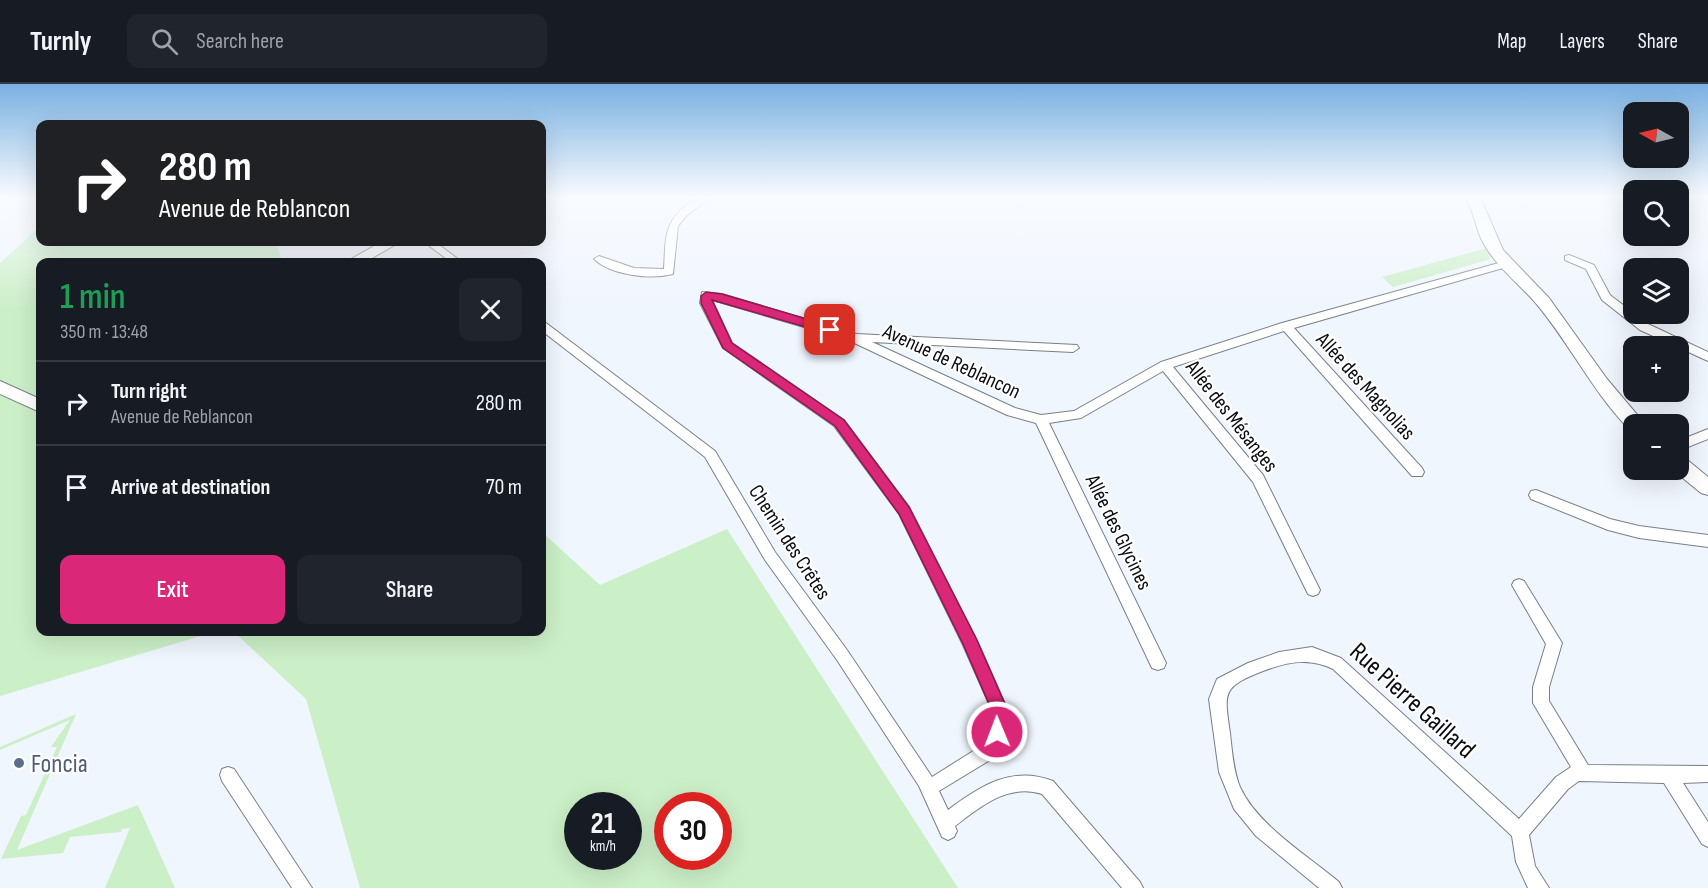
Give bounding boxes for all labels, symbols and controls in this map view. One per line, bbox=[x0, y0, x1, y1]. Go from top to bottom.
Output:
search box bbox=[127, 14, 547, 68]
text: Turnly bbox=[30, 25, 91, 58]
icon: search bbox=[148, 25, 181, 58]
text: Search here bbox=[196, 28, 284, 55]
text: Map bbox=[1497, 29, 1526, 54]
text: Layers bbox=[1559, 29, 1605, 54]
text: Share bbox=[1638, 29, 1678, 54]
north arrow bbox=[1623, 102, 1689, 168]
map controls bbox=[1623, 102, 1689, 480]
text: 280 m bbox=[159, 142, 252, 193]
icon: right bbox=[60, 144, 138, 222]
button: search bbox=[1623, 180, 1689, 246]
text: Avenue de Reblancon bbox=[159, 193, 350, 225]
button: layers bbox=[1623, 258, 1689, 324]
text: 1 min bbox=[60, 276, 125, 319]
button: close bbox=[459, 278, 522, 341]
pin bbox=[804, 304, 855, 355]
icon: arrive bbox=[813, 313, 846, 346]
street label: Avenue de Reblancon bbox=[878, 318, 1025, 404]
text: 350 m · 13:48 bbox=[60, 320, 148, 344]
street label: Allée des Magnolias bbox=[1310, 327, 1420, 445]
button: + bbox=[1623, 336, 1689, 402]
street label: Allée des Mésanges bbox=[1180, 355, 1283, 477]
text: Turn right bbox=[111, 378, 187, 405]
icon: right bbox=[60, 387, 93, 420]
text: 280 m bbox=[476, 390, 522, 417]
text: Avenue de Reblancon bbox=[111, 405, 253, 429]
button: − bbox=[1623, 414, 1689, 480]
street label: Allée des Glycines bbox=[1079, 470, 1157, 594]
icon: arrive bbox=[60, 471, 93, 504]
text: Arrive at destination bbox=[111, 474, 270, 501]
text: 70 m bbox=[486, 474, 522, 501]
street label: Chemin des Crêtes bbox=[743, 480, 836, 604]
button: Exit bbox=[60, 555, 285, 624]
button: Share bbox=[297, 555, 522, 624]
street label: Rue Pierre Gaillard bbox=[1343, 637, 1481, 766]
position arrow bbox=[965, 700, 1029, 764]
place label: Foncia bbox=[31, 749, 88, 780]
marker: Foncia bbox=[12, 756, 26, 770]
speed limit sign: 30 bbox=[654, 792, 732, 870]
text: 21 bbox=[591, 806, 615, 842]
text: km/h bbox=[590, 837, 616, 856]

